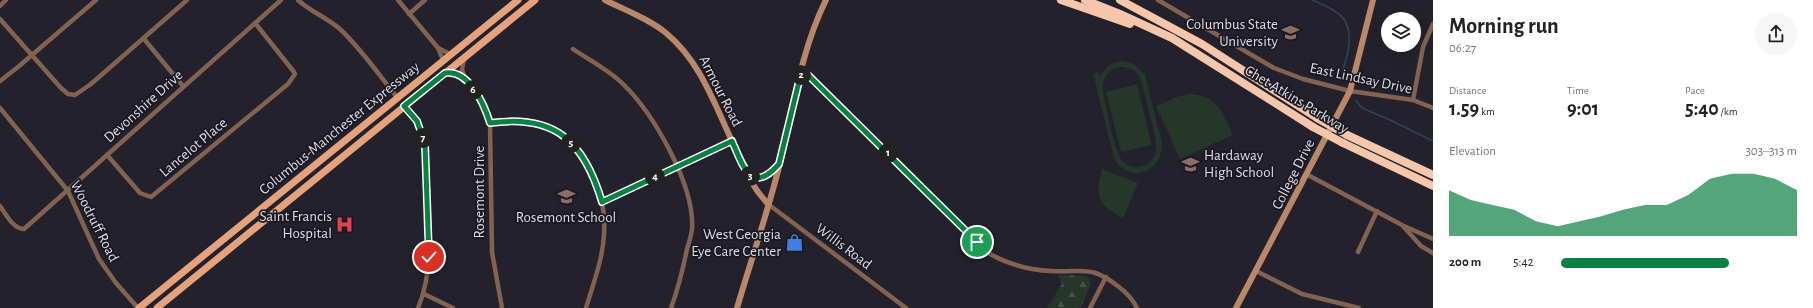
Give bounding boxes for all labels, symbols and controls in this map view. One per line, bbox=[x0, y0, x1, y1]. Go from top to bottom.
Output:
map controls bbox=[1381, 12, 1421, 52]
button: layers bbox=[1381, 12, 1421, 52]
button: share bbox=[1755, 13, 1797, 55]
text: Morning run bbox=[1449, 15, 1559, 37]
place label: Columbus State University bbox=[1186, 17, 1279, 49]
school or university icon: Columbus State University bbox=[1281, 23, 1301, 43]
text: 06:27 bbox=[1449, 42, 1476, 55]
street label: Armour Road bbox=[696, 53, 745, 129]
street label: Columbus-Manchester Expressway bbox=[256, 59, 423, 198]
street label: East Lindsay Drive bbox=[1308, 60, 1414, 97]
street label: Chet Atkins Parkway bbox=[1242, 63, 1352, 137]
pin: 2 bbox=[791, 65, 811, 85]
street label: Devonshire Drive bbox=[101, 67, 186, 145]
text: 2 bbox=[798, 69, 804, 80]
pin: 6 bbox=[463, 80, 483, 100]
text: 6 bbox=[470, 84, 476, 95]
text: Distance bbox=[1449, 85, 1486, 96]
text: Time bbox=[1567, 85, 1589, 96]
text: Pace bbox=[1685, 85, 1705, 96]
text: 1.59 bbox=[1449, 99, 1479, 119]
text: 9:01 bbox=[1567, 99, 1599, 119]
text: 5:40 bbox=[1685, 99, 1719, 119]
text: km bbox=[1479, 106, 1495, 117]
text: /km bbox=[1719, 106, 1738, 117]
street label: Lancelot Place bbox=[157, 115, 230, 180]
pin: 7 bbox=[413, 128, 433, 148]
text: 7 bbox=[421, 132, 425, 143]
pin: 5 bbox=[561, 133, 581, 153]
street label: College Drive bbox=[1269, 136, 1318, 212]
text: 5 bbox=[569, 137, 573, 148]
pin: 1 bbox=[878, 143, 898, 163]
street label: Rosemont Drive bbox=[472, 145, 487, 239]
text: Elevation bbox=[1449, 145, 1496, 158]
text: 303–313 m bbox=[1746, 145, 1797, 158]
text: 1 bbox=[886, 147, 890, 158]
place label: Hardaway High School bbox=[1204, 148, 1274, 180]
school or university icon: Hardaway High School bbox=[1181, 154, 1201, 174]
pin: 3 bbox=[740, 166, 760, 186]
pin: 4 bbox=[645, 167, 665, 187]
text: 3 bbox=[748, 170, 752, 181]
text: 4 bbox=[652, 171, 658, 182]
street label: Woodruff Road bbox=[68, 178, 122, 264]
school or university icon: Rosemont School bbox=[556, 186, 576, 206]
place label: Saint Francis Hospital bbox=[260, 209, 332, 241]
place label: Rosemont School bbox=[516, 210, 616, 225]
hospital icon: Saint Francis Hospital bbox=[335, 215, 355, 235]
street label: Willis Road bbox=[813, 221, 875, 272]
pin bbox=[960, 225, 994, 259]
place label: West Georgia Eye Care Center bbox=[691, 227, 781, 259]
icon: arrive bbox=[966, 231, 988, 253]
shop icon: West Georgia Eye Care Center bbox=[784, 233, 804, 253]
pin bbox=[412, 240, 446, 274]
icon: check bbox=[418, 246, 440, 268]
text: 200 m bbox=[1449, 256, 1481, 269]
text: 5:42 bbox=[1513, 256, 1534, 269]

